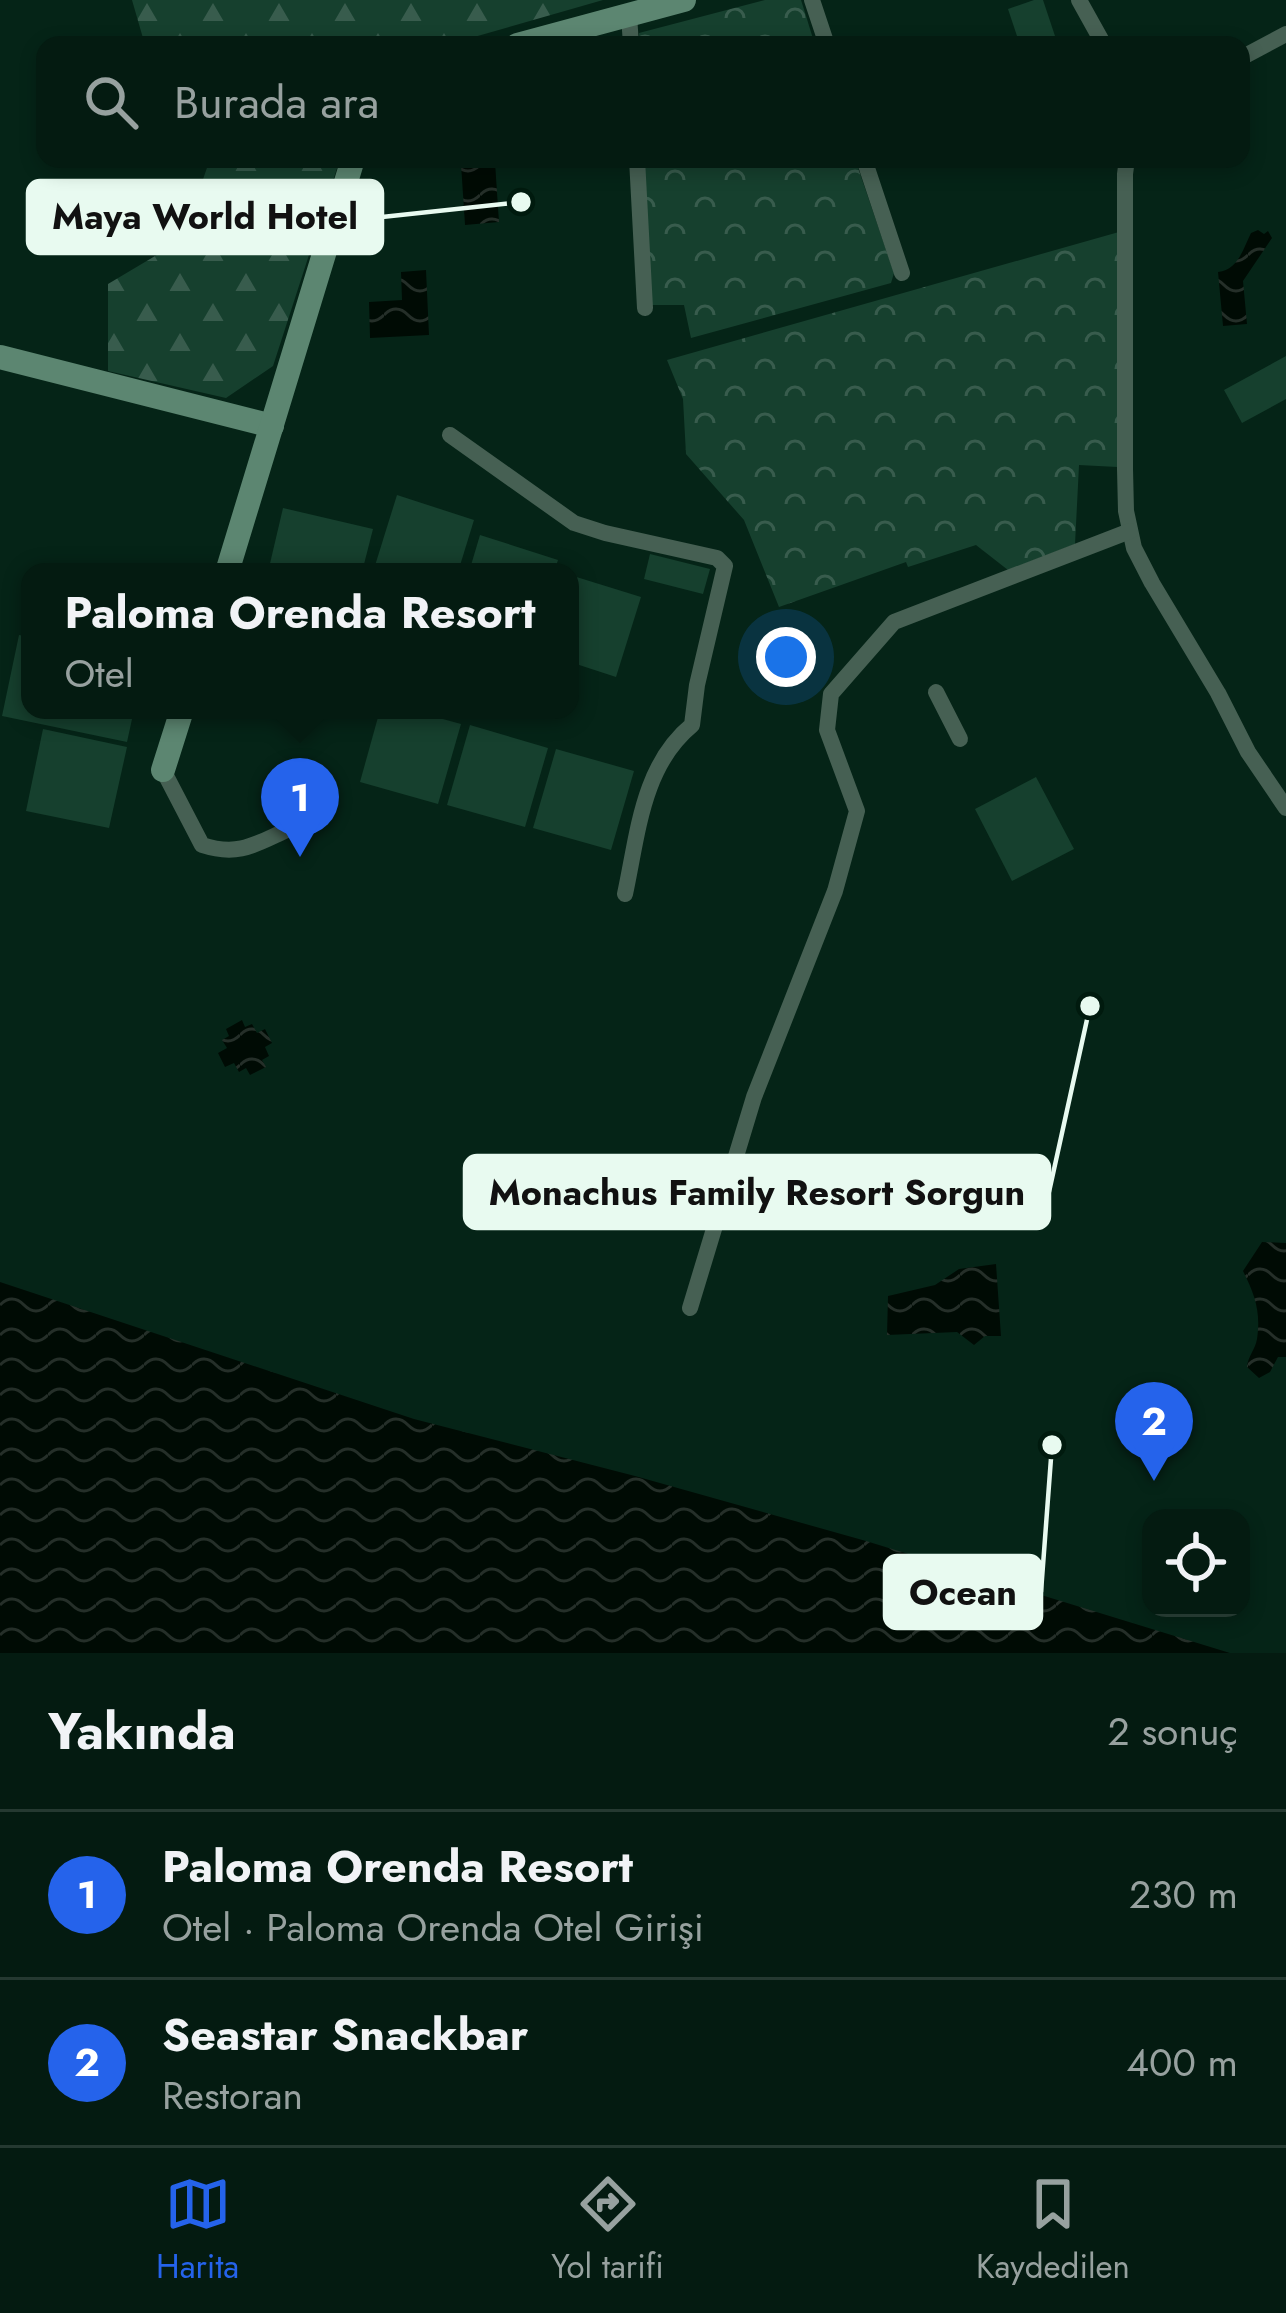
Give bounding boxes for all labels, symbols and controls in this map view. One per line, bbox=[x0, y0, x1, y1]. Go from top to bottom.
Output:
search box bbox=[36, 36, 1250, 168]
icon: search bbox=[78, 69, 144, 135]
text: Burada ara bbox=[174, 70, 379, 135]
callout: Maya World Hotel bbox=[28, 181, 382, 253]
text: Maya World Hotel bbox=[52, 190, 358, 242]
popup bbox=[21, 563, 579, 719]
text: Paloma Orenda Resort bbox=[64, 580, 536, 645]
your location bbox=[756, 627, 816, 687]
text: Otel bbox=[64, 645, 134, 702]
pin: 1 bbox=[261, 758, 339, 857]
callout: Monachus Family Resort Sorgun bbox=[465, 1156, 1049, 1228]
text: Monachus Family Resort Sorgun bbox=[489, 1166, 1025, 1218]
pin: 2 bbox=[1115, 1382, 1193, 1481]
map controls bbox=[1142, 1509, 1250, 1617]
button: locate bbox=[1142, 1509, 1250, 1617]
callout: Ocean bbox=[885, 1556, 1041, 1628]
text: Ocean bbox=[909, 1566, 1017, 1618]
text: Yakında bbox=[48, 1694, 236, 1768]
text: 2 sonuç bbox=[1108, 1703, 1238, 1760]
text: Paloma Orenda Resort bbox=[162, 1834, 633, 1899]
text: 1 bbox=[77, 1866, 97, 1923]
text: 230 m bbox=[1129, 1866, 1238, 1923]
text: Otel · Paloma Orenda Otel Girişi bbox=[162, 1899, 704, 1956]
text: Seastar Snackbar bbox=[162, 2002, 528, 2067]
text: 2 bbox=[74, 2034, 100, 2091]
text: 400 m bbox=[1126, 2034, 1238, 2091]
text: Restoran bbox=[162, 2067, 303, 2124]
tab: Harita bbox=[156, 2171, 239, 2290]
tab: Yol tarifi bbox=[551, 2171, 664, 2290]
tab: Kaydedilen bbox=[976, 2171, 1130, 2290]

